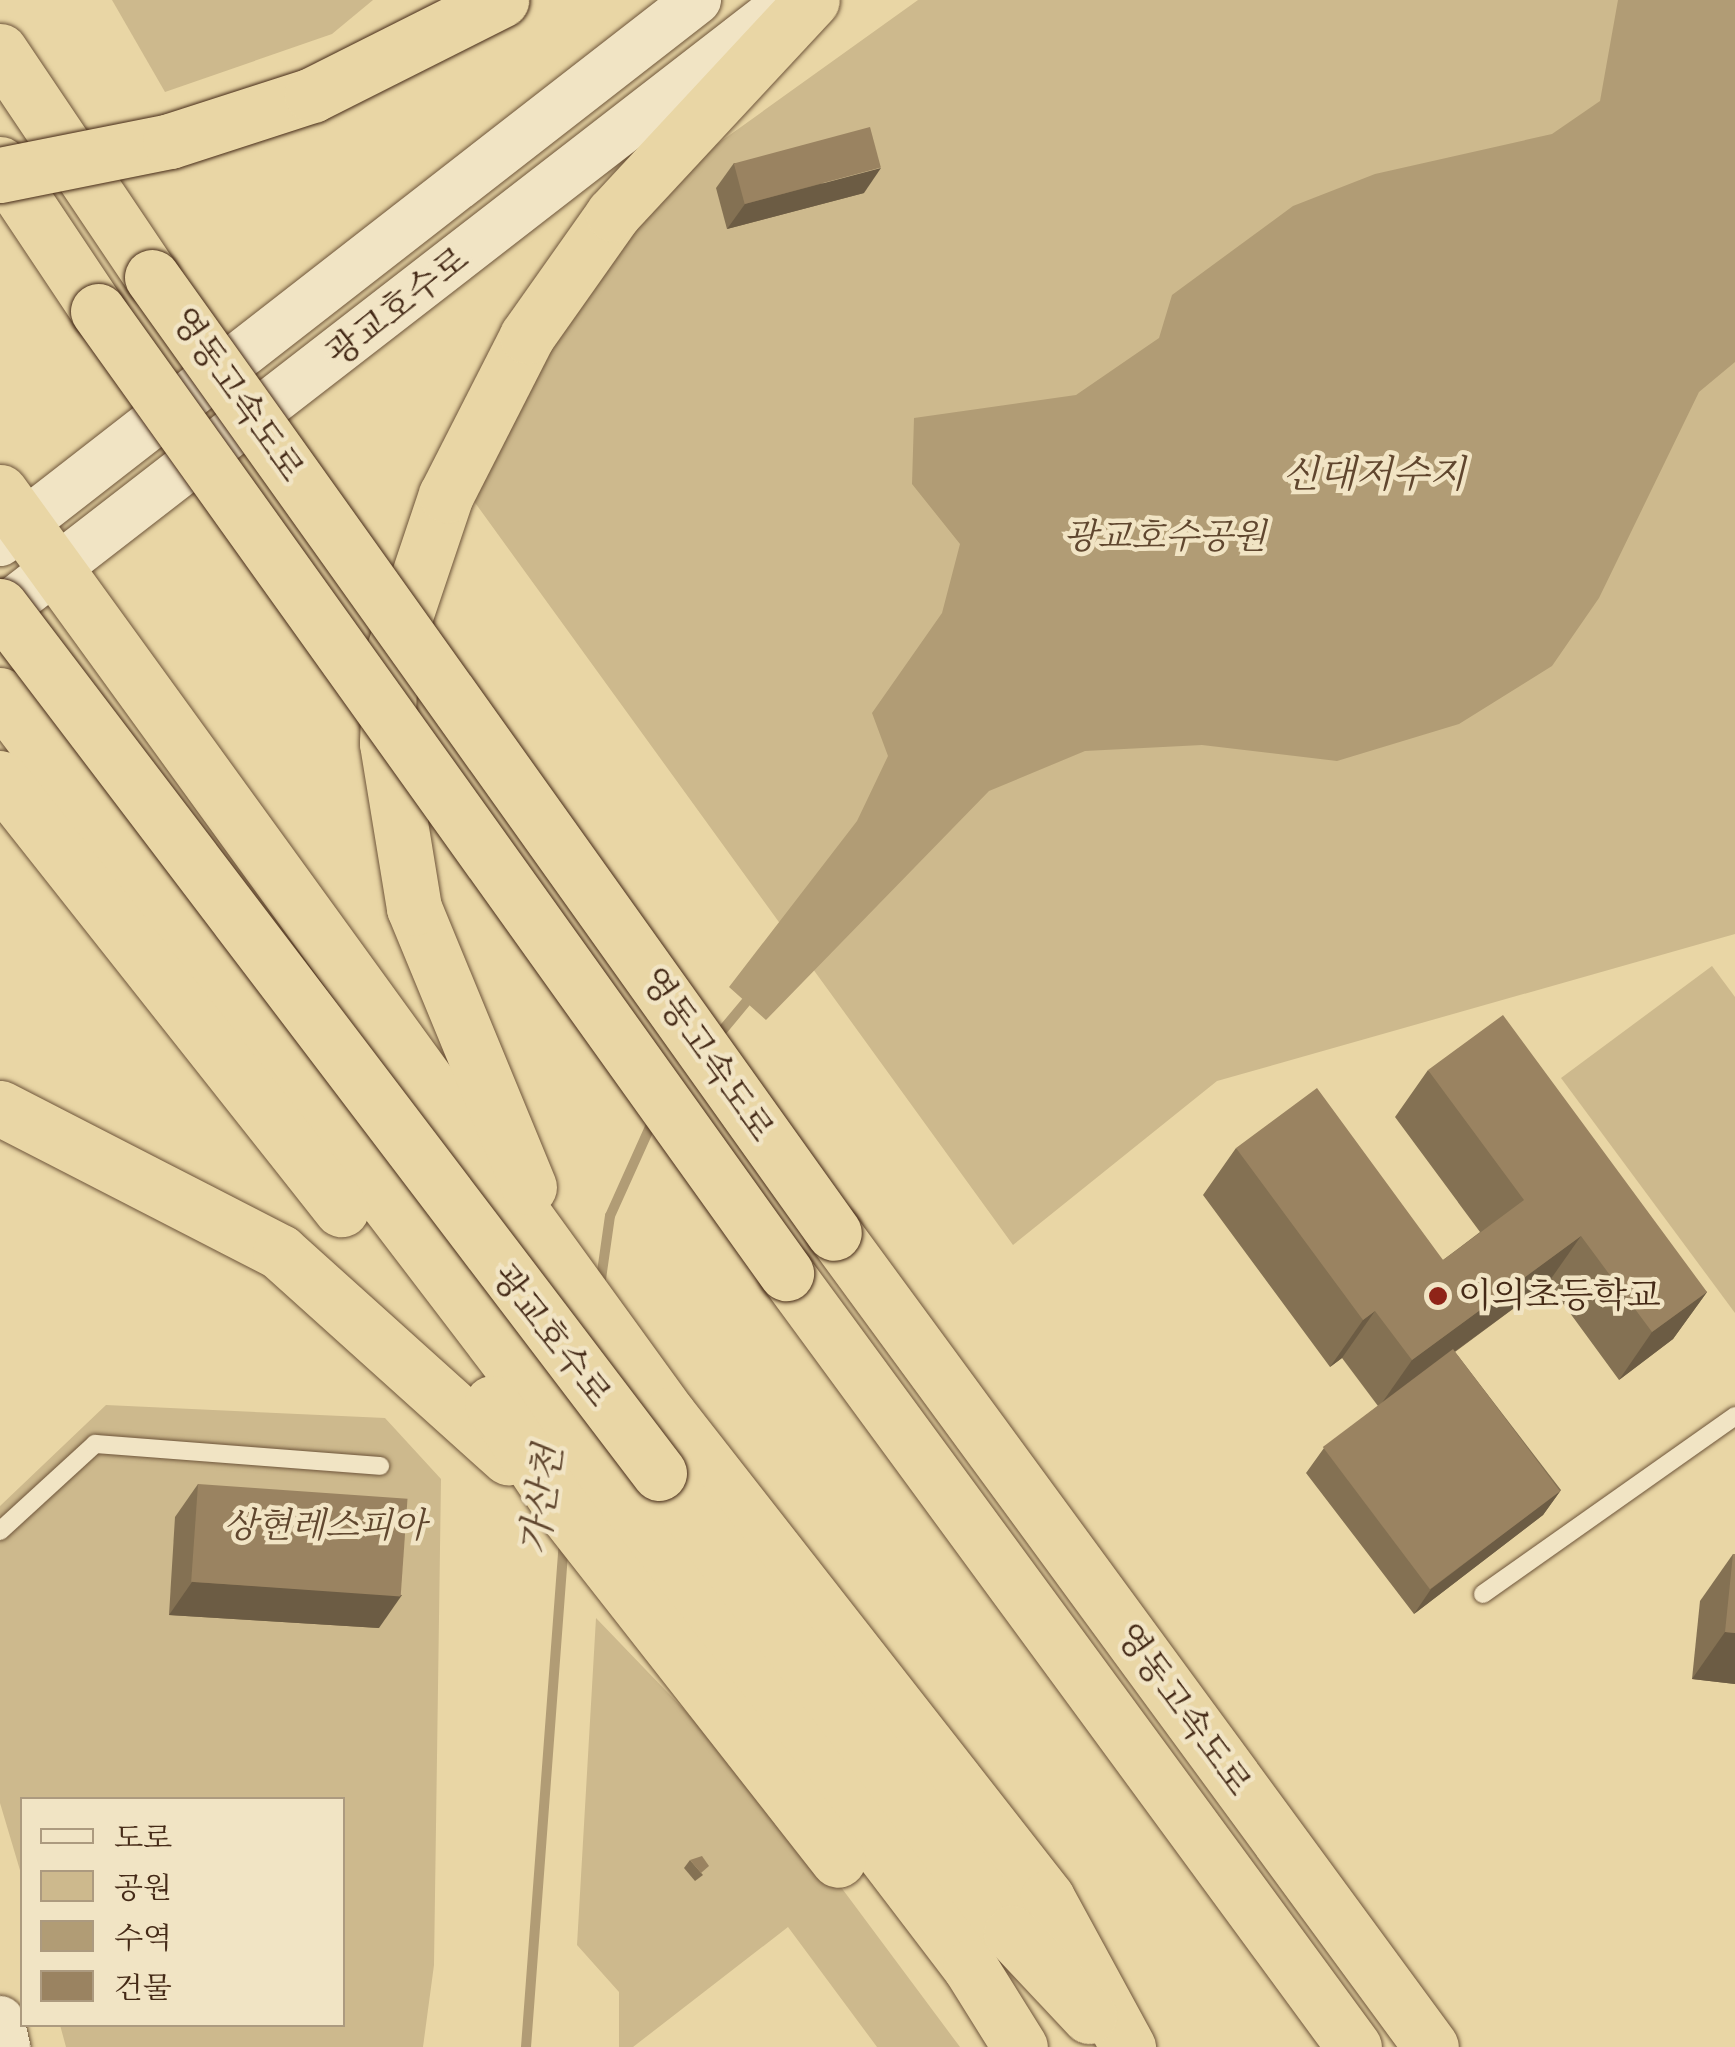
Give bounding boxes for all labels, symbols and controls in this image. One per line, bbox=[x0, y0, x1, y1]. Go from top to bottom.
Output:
street label: 광교호수로 bbox=[318, 238, 478, 376]
street label: 영동고속도로 bbox=[162, 300, 312, 490]
water label: 신대저수지 bbox=[1282, 453, 1466, 499]
park label: 광교호수공원 bbox=[1064, 516, 1266, 558]
street label: 영동고속도로 bbox=[632, 960, 782, 1150]
street label: 광교호수로 bbox=[482, 1256, 620, 1416]
place label: 이의초등학교 bbox=[1458, 1275, 1661, 1317]
marker: 이의초등학교 bbox=[1427, 1285, 1449, 1307]
water label: 가산천 bbox=[513, 1442, 573, 1558]
park label: 상현레스피아 bbox=[224, 1505, 426, 1547]
street label: 영동고속도로 bbox=[1106, 1616, 1260, 1804]
legend bbox=[20, 1797, 345, 2027]
text: 도로 bbox=[114, 1818, 172, 1859]
text: 공원 bbox=[114, 1868, 172, 1909]
text: 수역 bbox=[114, 1918, 172, 1959]
text: 건물 bbox=[114, 1968, 172, 2009]

